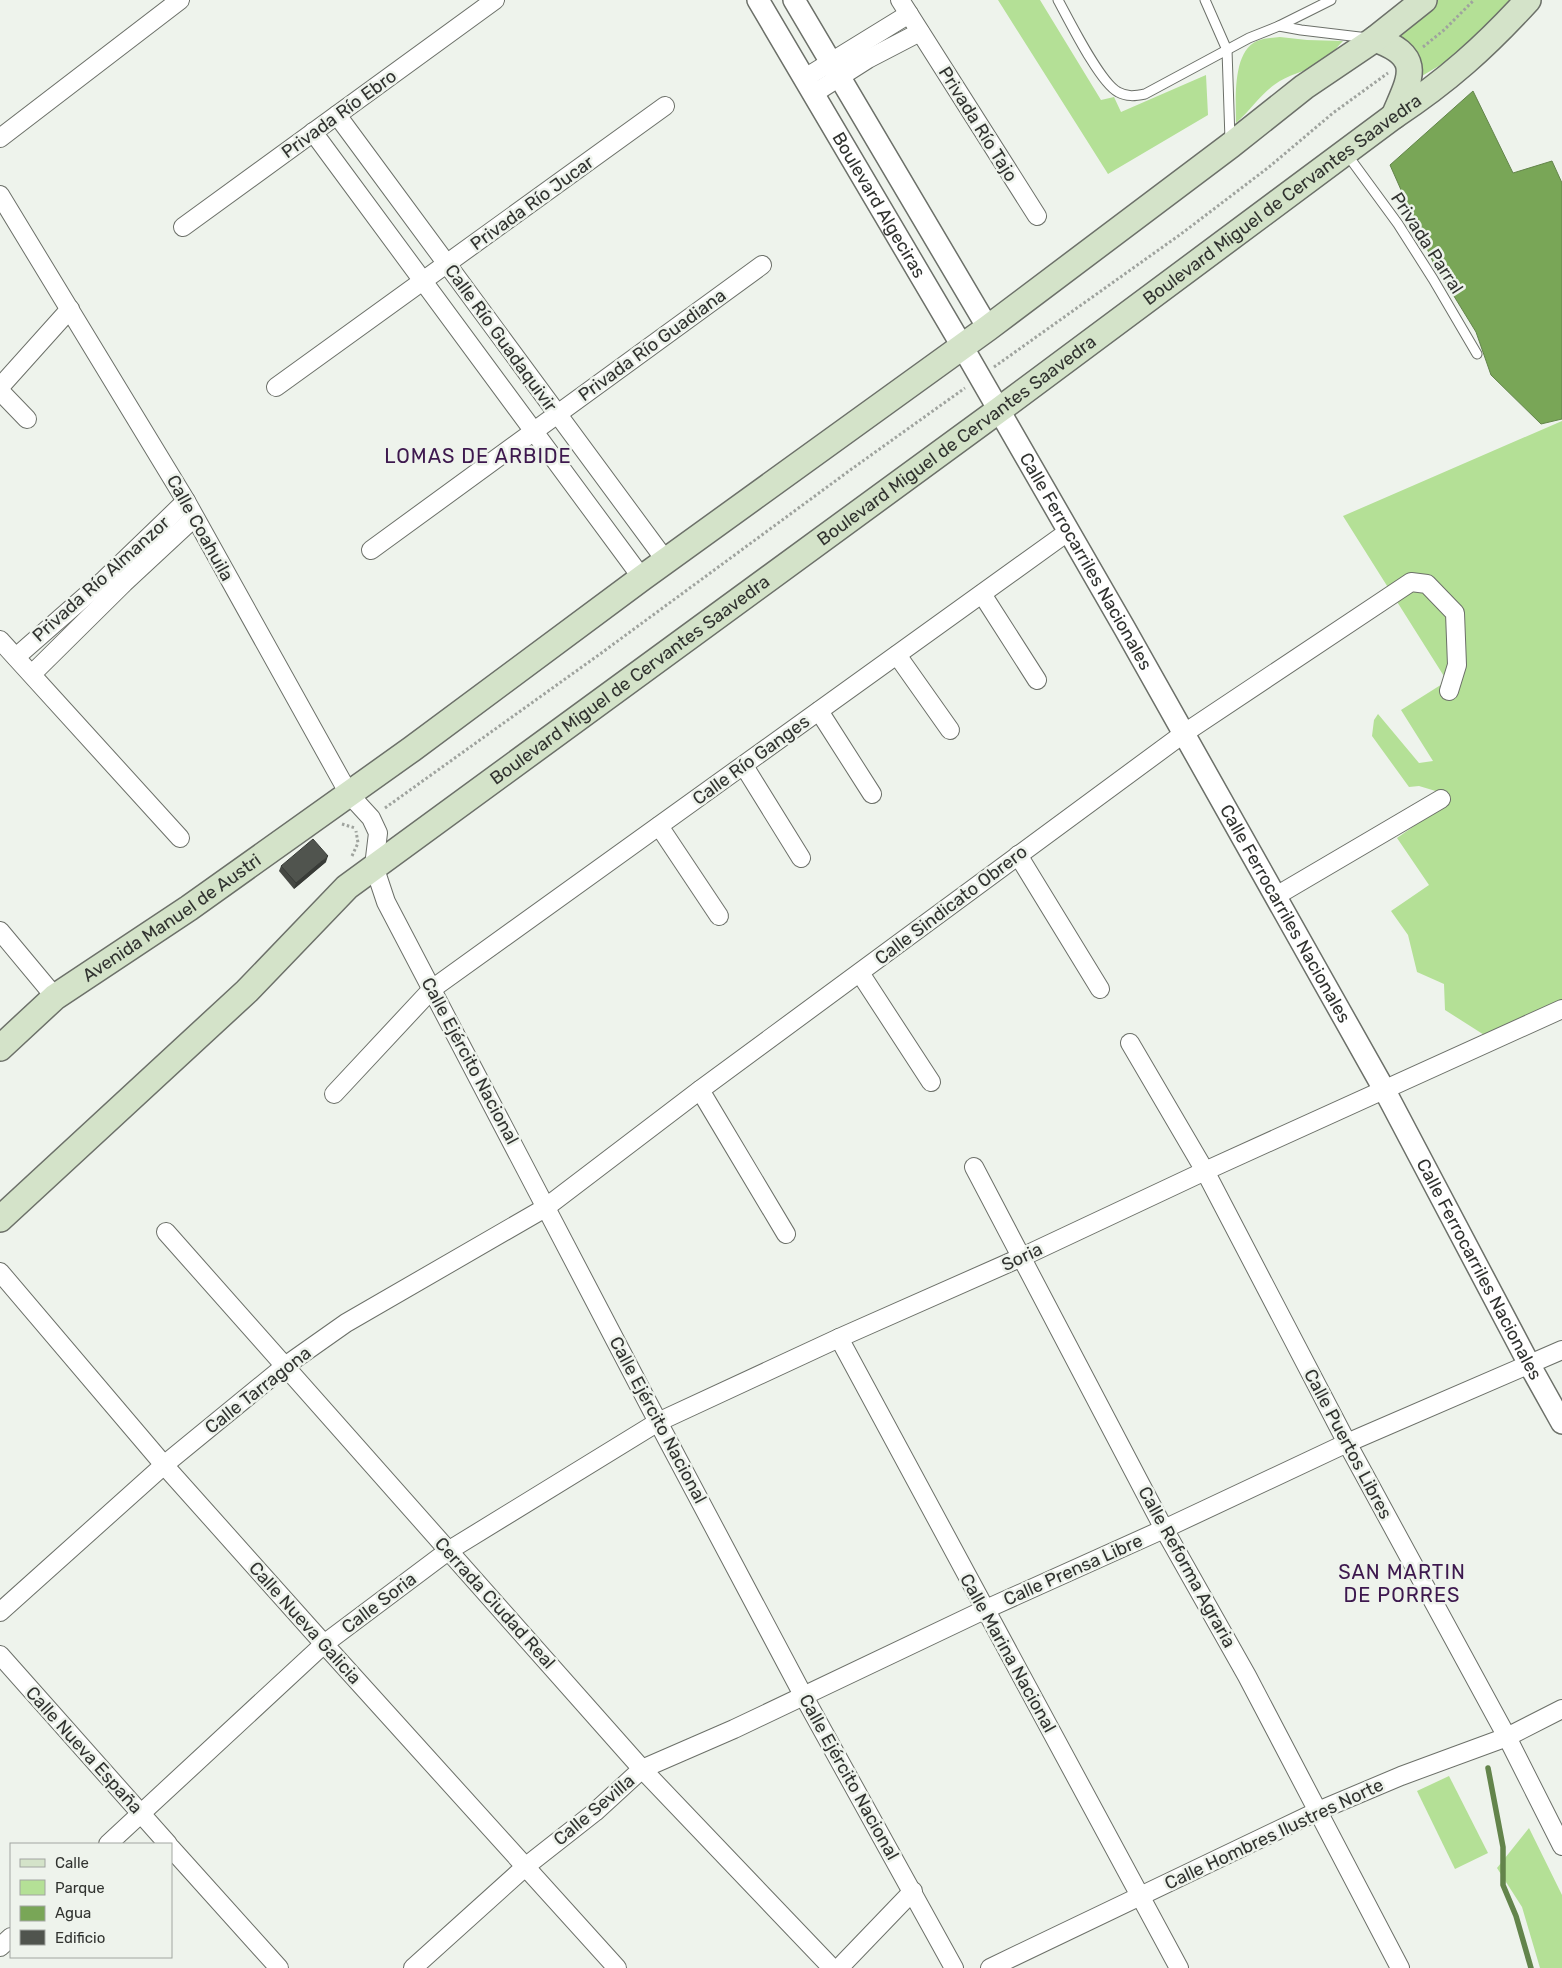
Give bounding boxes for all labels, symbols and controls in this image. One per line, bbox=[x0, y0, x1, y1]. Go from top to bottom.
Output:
street label: Privada Río Tajo bbox=[934, 62, 1022, 186]
street label: Privada Río Ebro bbox=[277, 65, 401, 163]
street label: Boulevard Miguel de Cervantes Saavedra bbox=[1139, 89, 1426, 310]
street label: Boulevard Algeciras bbox=[827, 128, 930, 282]
street label: Privada Río Jucar bbox=[466, 151, 598, 255]
street label: Privada Parral bbox=[1386, 188, 1468, 298]
street label: Calle Río Guadaquivir bbox=[440, 260, 562, 416]
street label: Privada Río Guadiana bbox=[574, 284, 730, 406]
street label: Boulevard Miguel de Cervantes Saavedra bbox=[813, 331, 1100, 550]
district label: LOMAS DE ARBIDE bbox=[384, 444, 572, 468]
street label: Calle Ferrocarriles Nacionales bbox=[1015, 449, 1157, 674]
street label: Calle Coahuila bbox=[162, 471, 238, 585]
street label: Privada Río Almanzor bbox=[28, 511, 174, 646]
street label: Boulevard Miguel de Cervantes Saavedra bbox=[486, 570, 774, 790]
street label: Calle Río Ganges bbox=[688, 710, 814, 810]
street label: Calle Ferrocarriles Nacionales bbox=[1215, 801, 1355, 1027]
street label: Calle Sindicato Obrero bbox=[871, 841, 1031, 969]
street label: Avenida Manuel de Austri bbox=[78, 849, 265, 987]
street label: Calle Ejército Nacional bbox=[417, 974, 523, 1148]
street label: Calle Ferrocarriles Nacionales bbox=[1412, 1155, 1547, 1384]
street label: Soria bbox=[998, 1238, 1046, 1276]
street label: Calle Ejército Nacional bbox=[605, 1333, 711, 1507]
street label: Calle Tarragona bbox=[200, 1342, 316, 1438]
street label: Calle Puertos Libres bbox=[1299, 1365, 1397, 1523]
street label: Calle Reforma Agraria bbox=[1133, 1482, 1241, 1652]
street label: Calle Prensa Libre bbox=[1000, 1529, 1146, 1611]
street label: Cerrada Ciudad Real bbox=[430, 1533, 560, 1673]
street label: Calle Nueva Galicia bbox=[244, 1557, 366, 1689]
district label: SAN MARTIN DE PORRES bbox=[1338, 1560, 1466, 1607]
street label: Calle Soria bbox=[337, 1568, 421, 1638]
street label: Calle Marina Nacional bbox=[955, 1570, 1061, 1736]
street label: Calle Nueva España bbox=[21, 1682, 147, 1818]
street label: Calle Ejército Nacional bbox=[794, 1690, 904, 1864]
street label: Calle Sevilla bbox=[549, 1770, 639, 1850]
street label: Calle Hombres Ilustres Norte bbox=[1161, 1774, 1387, 1894]
legend bbox=[10, 1843, 172, 1958]
text: Calle bbox=[55, 1854, 89, 1872]
text: Parque bbox=[55, 1879, 105, 1897]
text: Agua bbox=[55, 1904, 91, 1922]
text: Edificio bbox=[55, 1929, 105, 1947]

